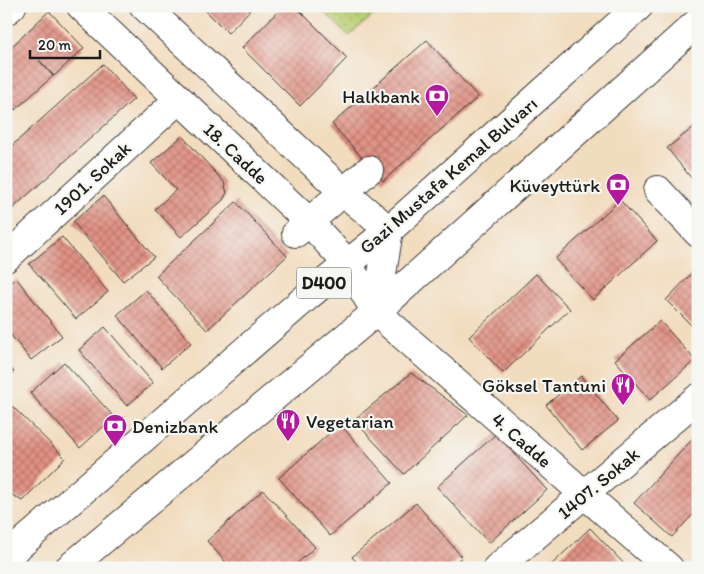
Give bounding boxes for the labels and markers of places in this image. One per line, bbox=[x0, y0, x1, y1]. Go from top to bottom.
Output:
bank icon: Halkbank bbox=[424, 83, 450, 117]
place label: Halkbank bbox=[342, 85, 420, 108]
bank icon: Küveyttürk bbox=[605, 172, 631, 206]
place label: Küveyttürk bbox=[509, 174, 600, 197]
restaurant icon: Göksel Tantuni bbox=[610, 372, 636, 406]
place label: Göksel Tantuni bbox=[482, 374, 606, 397]
restaurant icon: Vegetarian bbox=[275, 408, 301, 442]
place label: Vegetarian bbox=[306, 410, 394, 433]
bank icon: Denizbank bbox=[102, 413, 128, 447]
place label: Denizbank bbox=[132, 415, 218, 438]

